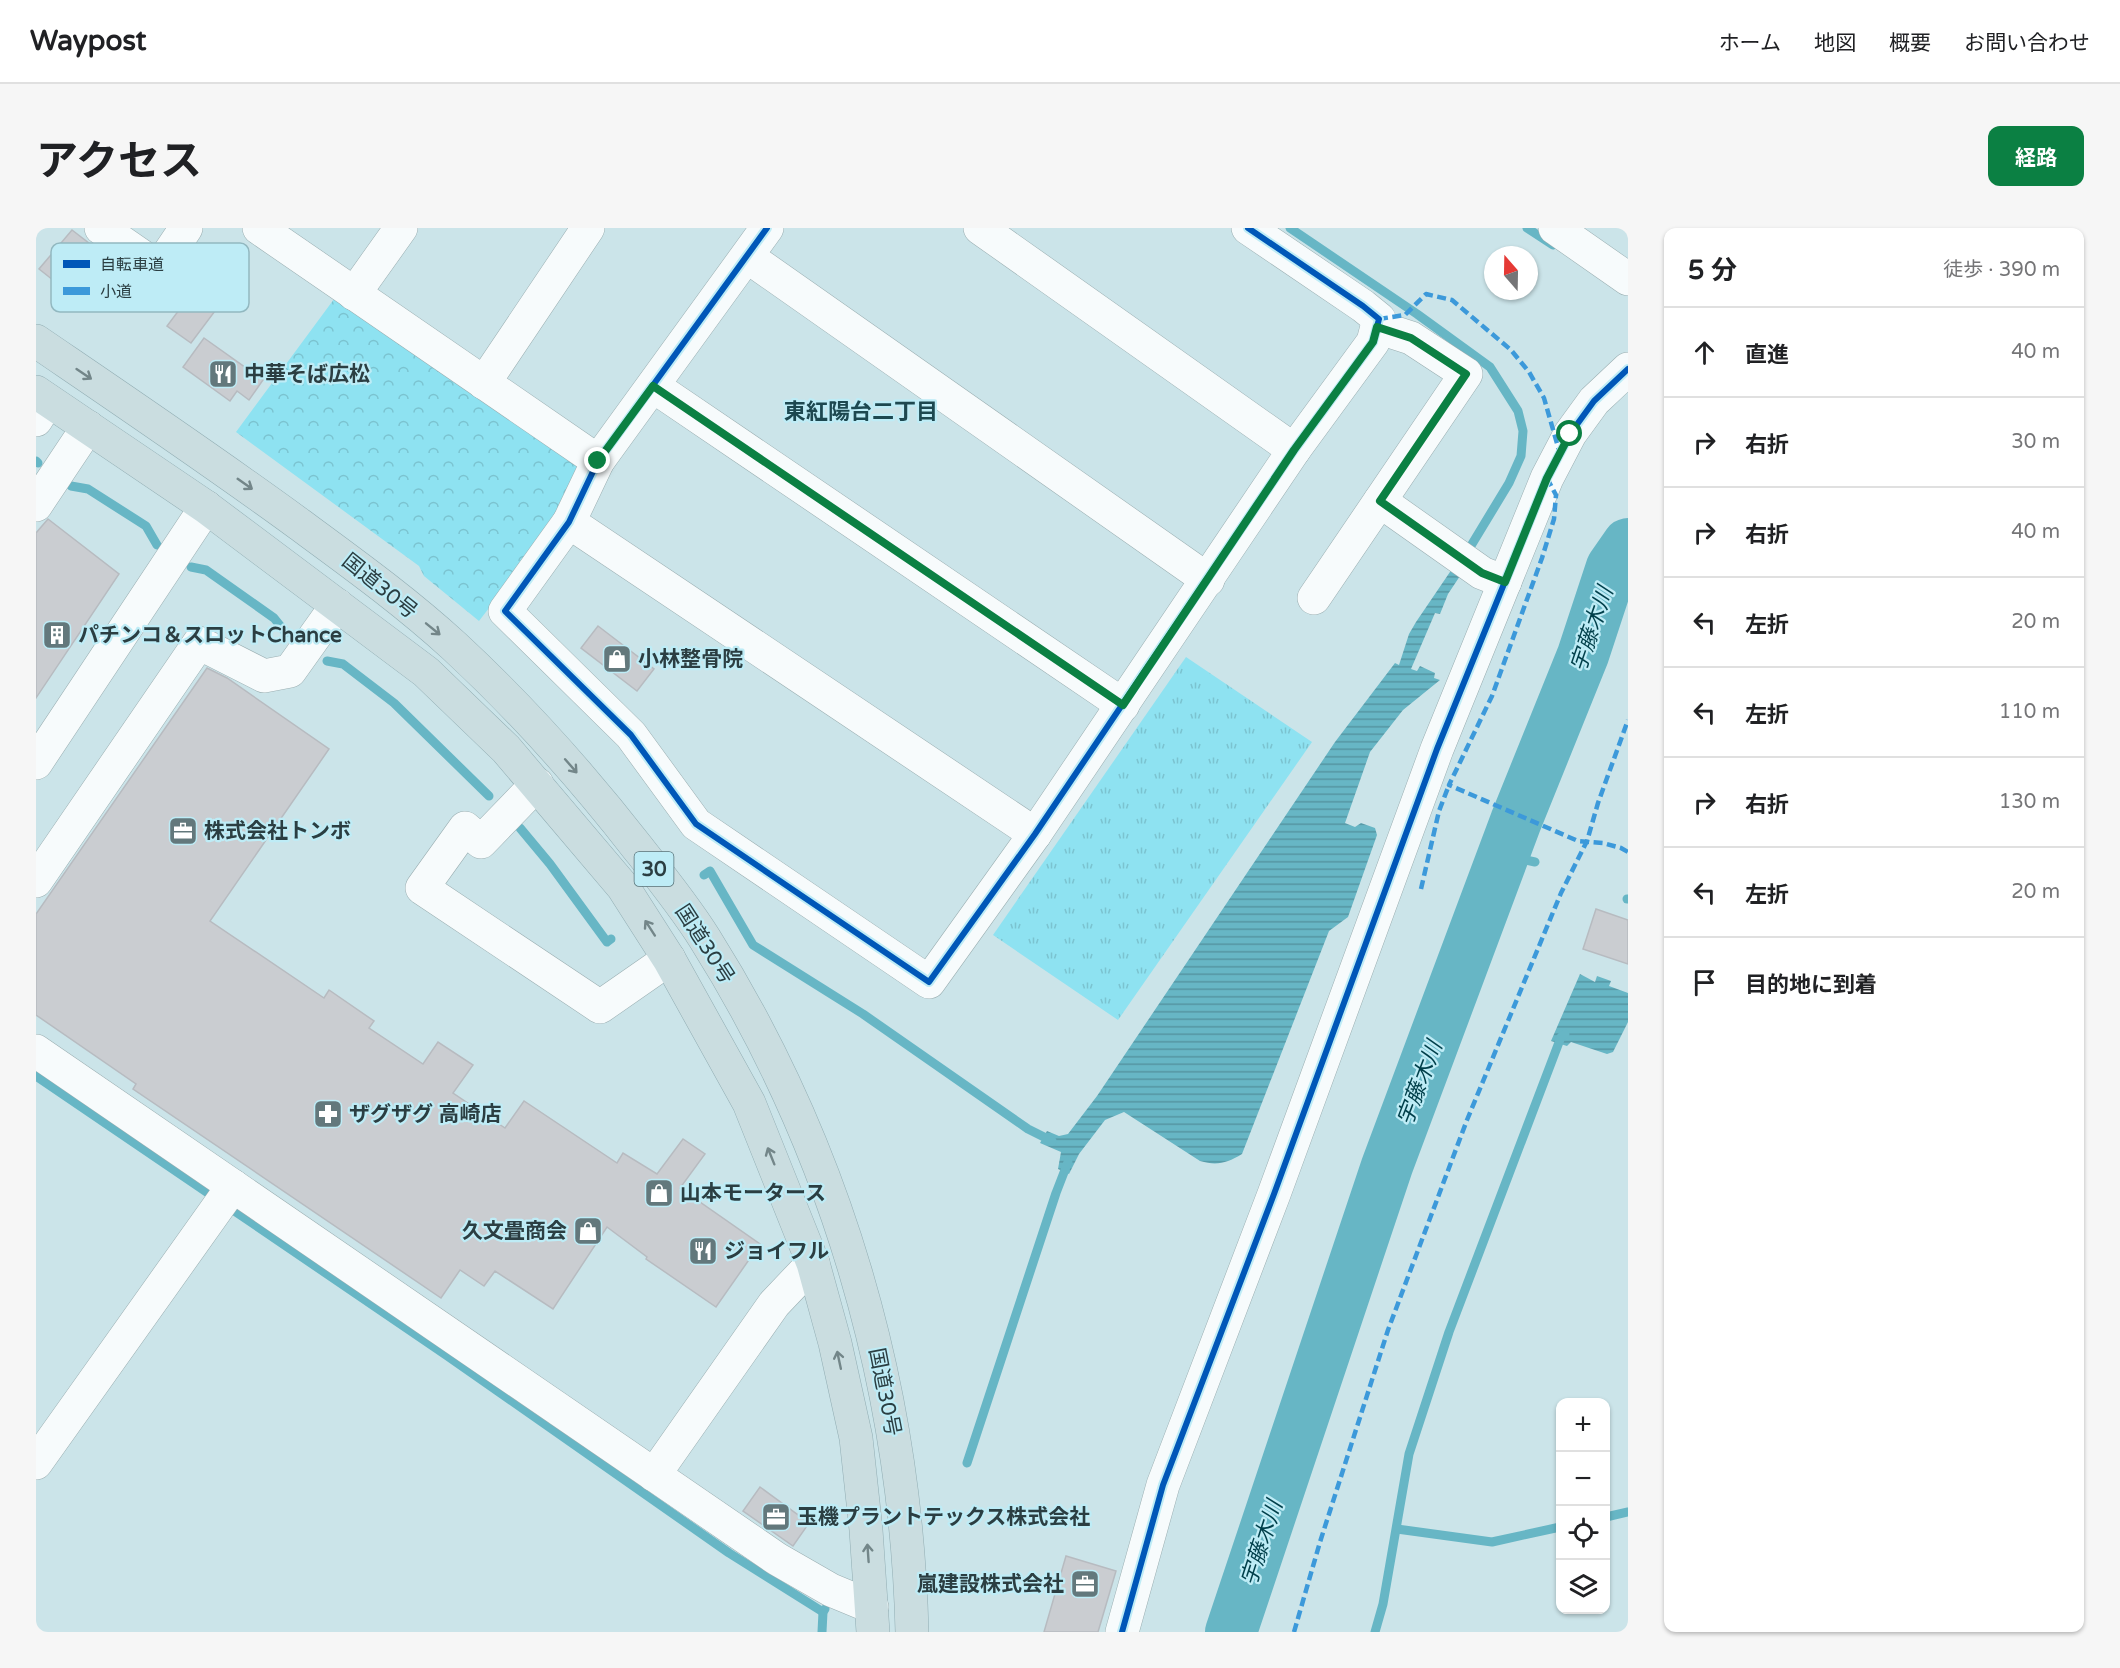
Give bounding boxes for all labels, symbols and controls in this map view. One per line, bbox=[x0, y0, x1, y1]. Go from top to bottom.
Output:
text: Waypost bbox=[30, 24, 146, 58]
text: ホーム bbox=[1719, 31, 1781, 56]
text: 地図 bbox=[1814, 31, 1856, 56]
text: 概要 bbox=[1889, 31, 1931, 56]
text: お問い合わせ bbox=[1964, 31, 2090, 56]
button: 経路 bbox=[1988, 126, 2084, 186]
text: アクセス bbox=[36, 136, 202, 187]
legend bbox=[51, 243, 249, 312]
north arrow bbox=[1484, 246, 1538, 300]
text: 自転車道 bbox=[100, 255, 164, 275]
text: 5 分 bbox=[1688, 255, 1737, 286]
text: 徒歩 · 390 m bbox=[1943, 258, 2060, 282]
text: 小道 bbox=[100, 282, 132, 302]
icon: ahead bbox=[1688, 336, 1721, 369]
text: 40 m bbox=[2011, 340, 2060, 364]
text: 直進 bbox=[1745, 342, 1789, 368]
restaurant icon: 中華そば広松 bbox=[207, 358, 239, 390]
place label: 中華そば広松 bbox=[244, 362, 370, 387]
one-way arrow bbox=[76, 368, 92, 380]
district label: 東紅陽台二丁目 bbox=[784, 399, 938, 425]
route start bbox=[1556, 420, 1582, 446]
icon: right bbox=[1688, 426, 1721, 459]
text: 30 m bbox=[2011, 430, 2060, 454]
text: 右折 bbox=[1745, 432, 1789, 458]
route end bbox=[584, 447, 610, 473]
one-way arrow bbox=[236, 478, 252, 490]
icon: right bbox=[1688, 516, 1721, 549]
text: 40 m bbox=[2011, 520, 2060, 544]
text: 右折 bbox=[1745, 522, 1789, 548]
street label: 国道30号 bbox=[337, 549, 422, 624]
water label: 宇藤木川 bbox=[1565, 582, 1619, 675]
icon: left bbox=[1688, 606, 1721, 639]
text: 20 m bbox=[2011, 610, 2060, 634]
text: 左折 bbox=[1745, 612, 1789, 638]
building icon: パチンコ＆スロットChance bbox=[41, 619, 73, 651]
one-way arrow bbox=[425, 622, 441, 635]
place label: パチンコ＆スロットChance bbox=[78, 623, 342, 648]
shop icon: 小林整骨院 bbox=[601, 643, 633, 675]
place label: 小林整骨院 bbox=[638, 647, 743, 672]
icon: left bbox=[1688, 696, 1721, 729]
text: 110 m bbox=[1999, 700, 2060, 724]
text: 左折 bbox=[1745, 702, 1789, 728]
one-way arrow bbox=[564, 758, 578, 773]
icon: right bbox=[1688, 786, 1721, 819]
text: 130 m bbox=[1999, 790, 2060, 814]
text: 右折 bbox=[1745, 792, 1789, 818]
office icon: 株式会社トンボ bbox=[167, 815, 199, 847]
place label: 株式会社トンボ bbox=[204, 819, 351, 844]
road number: 30 bbox=[634, 852, 674, 886]
icon: left bbox=[1688, 876, 1721, 909]
text: 20 m bbox=[2011, 880, 2060, 904]
text: 左折 bbox=[1745, 882, 1789, 908]
street label: 国道30号 bbox=[670, 900, 739, 989]
one-way arrow bbox=[643, 920, 655, 937]
icon: arrive bbox=[1688, 966, 1721, 999]
text: 目的地に到着 bbox=[1745, 972, 1877, 998]
water label: 宇藤木川 bbox=[1392, 1036, 1449, 1129]
pharmacy icon: ザグザグ 高崎店 bbox=[312, 1098, 344, 1130]
place label: ザグザグ 高崎店 bbox=[349, 1102, 501, 1127]
one-way arrow bbox=[765, 1147, 776, 1165]
shop icon: 山本モータース bbox=[643, 1177, 675, 1209]
place label: 山本モータース bbox=[680, 1181, 826, 1206]
shop icon: 久文畳商会 bbox=[572, 1215, 604, 1247]
place label: 久文畳商会 bbox=[462, 1219, 567, 1244]
restaurant icon: ジョイフル bbox=[687, 1235, 719, 1267]
place label: ジョイフル bbox=[724, 1239, 829, 1264]
street label: 国道30号 bbox=[864, 1346, 905, 1438]
one-way arrow bbox=[833, 1351, 844, 1370]
map controls bbox=[1556, 1398, 1610, 1614]
button: + bbox=[1556, 1398, 1610, 1452]
button: − bbox=[1556, 1452, 1610, 1506]
water label: 宇藤木川 bbox=[1236, 1496, 1289, 1589]
office icon: 玉機プラントテックス株式会社 bbox=[760, 1501, 792, 1533]
place label: 玉機プラントテックス株式会社 bbox=[797, 1505, 1090, 1530]
button: locate bbox=[1556, 1506, 1610, 1560]
one-way arrow bbox=[862, 1543, 873, 1563]
button: layers bbox=[1556, 1560, 1610, 1614]
office icon: 嵐建設株式会社 bbox=[1069, 1568, 1101, 1600]
place label: 嵐建設株式会社 bbox=[917, 1572, 1064, 1597]

